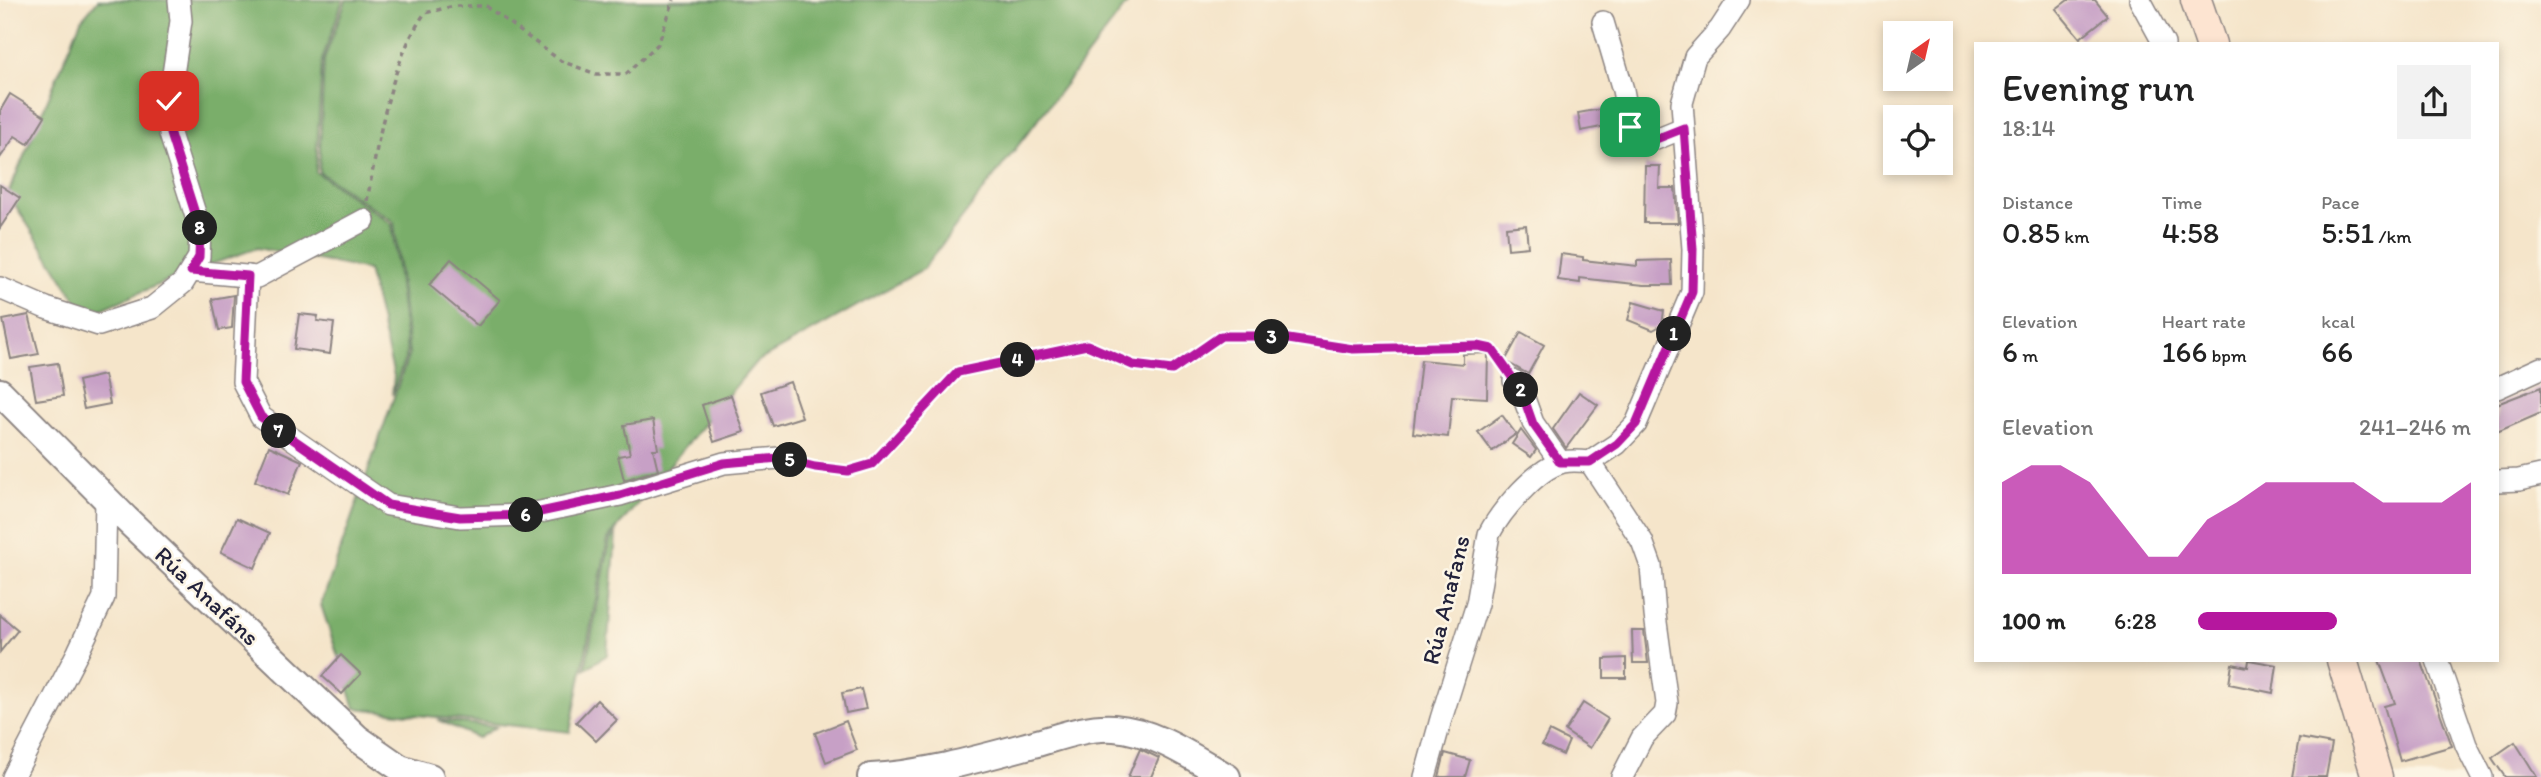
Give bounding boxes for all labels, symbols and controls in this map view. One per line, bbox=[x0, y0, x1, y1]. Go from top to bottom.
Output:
north arrow bbox=[1883, 21, 1953, 91]
map controls bbox=[1883, 21, 1953, 175]
text: Evening run bbox=[2002, 65, 2195, 111]
button: share bbox=[2397, 65, 2471, 139]
pin bbox=[139, 71, 199, 131]
icon: check bbox=[150, 82, 188, 120]
pin bbox=[1600, 97, 1660, 157]
button: locate bbox=[1883, 105, 1953, 175]
icon: arrive bbox=[1611, 108, 1649, 146]
text: 18:14 bbox=[2002, 114, 2055, 142]
text: Distance bbox=[2002, 191, 2073, 214]
text: Time bbox=[2162, 191, 2202, 214]
text: Pace bbox=[2321, 191, 2359, 214]
pin: 8 bbox=[182, 210, 218, 246]
text: 0.85 bbox=[2002, 214, 2060, 251]
text: 4:58 bbox=[2162, 214, 2219, 251]
text: 5:51 bbox=[2321, 214, 2374, 251]
text: 8 bbox=[194, 216, 205, 239]
text: km bbox=[2060, 225, 2089, 248]
text: /km bbox=[2374, 225, 2412, 248]
text: Elevation bbox=[2002, 310, 2078, 333]
text: Heart rate bbox=[2162, 310, 2246, 333]
text: kcal bbox=[2321, 310, 2355, 333]
pin: 1 bbox=[1656, 316, 1692, 352]
pin: 3 bbox=[1254, 320, 1290, 354]
text: 1 bbox=[1669, 322, 1678, 345]
text: 3 bbox=[1266, 325, 1277, 348]
text: 6 bbox=[2002, 333, 2018, 370]
text: 166 bbox=[2162, 333, 2207, 370]
text: 66 bbox=[2321, 333, 2353, 370]
pin: 4 bbox=[1000, 342, 1036, 378]
text: m bbox=[2018, 344, 2038, 367]
text: bpm bbox=[2207, 344, 2247, 367]
text: 4 bbox=[1012, 348, 1023, 371]
pin: 2 bbox=[1504, 372, 1538, 408]
text: 2 bbox=[1516, 378, 1526, 401]
text: Elevation bbox=[2002, 413, 2093, 441]
text: 241–246 m bbox=[2359, 413, 2471, 441]
pin: 7 bbox=[262, 414, 296, 448]
text: 7 bbox=[274, 419, 283, 442]
pin: 5 bbox=[772, 442, 808, 477]
text: 5 bbox=[785, 448, 794, 471]
pin: 6 bbox=[508, 498, 544, 532]
text: 6 bbox=[520, 503, 531, 526]
street label: Rúa Anafans bbox=[1415, 532, 1476, 668]
street label: Rúa Anafáns bbox=[149, 540, 266, 651]
text: 100 m bbox=[2002, 607, 2066, 635]
text: 6:28 bbox=[2114, 607, 2157, 635]

